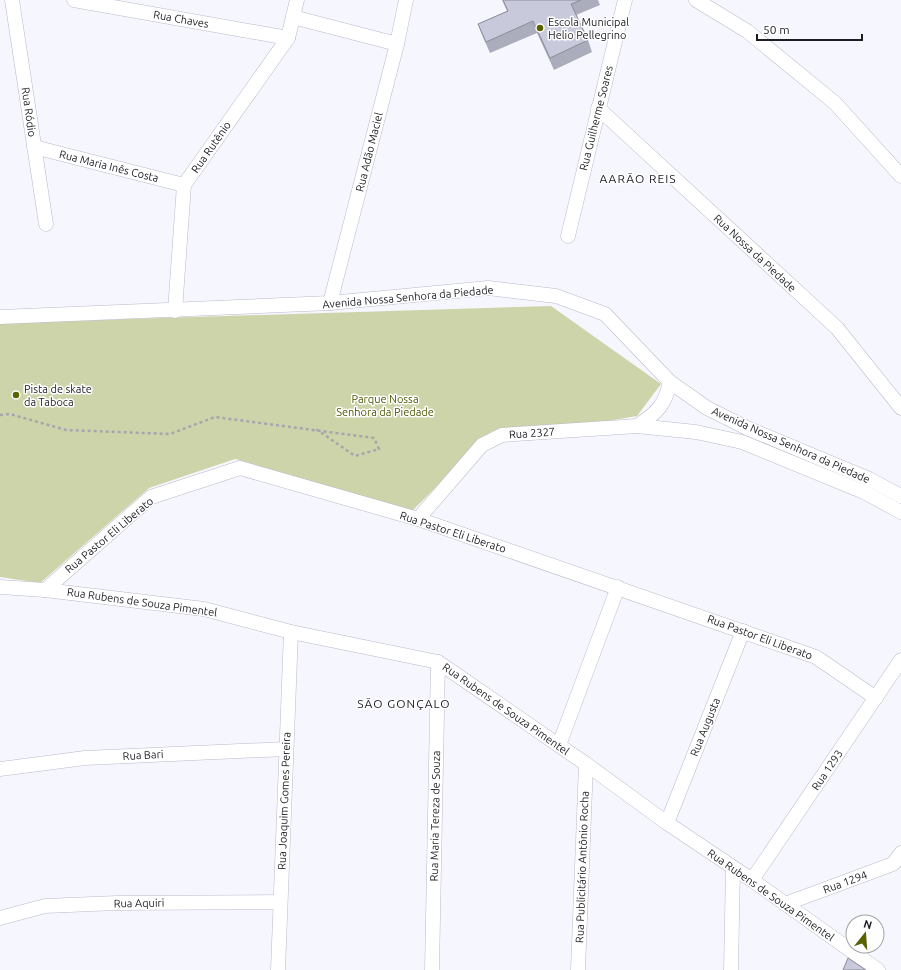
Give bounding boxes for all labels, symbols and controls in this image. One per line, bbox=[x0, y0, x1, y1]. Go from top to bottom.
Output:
street label: Rua Chaves bbox=[152, 8, 210, 30]
place label: Escola Municipal Helio Pellegrino bbox=[548, 16, 629, 41]
scale bar bbox=[757, 16, 862, 42]
marker: Escola Municipal Helio Pellegrino bbox=[535, 23, 545, 33]
text: 50 m bbox=[763, 23, 790, 36]
street label: Rua Guilherme Soares bbox=[577, 64, 615, 172]
street label: Rua Ródio bbox=[20, 86, 38, 138]
street label: Rua Adão Maciel bbox=[353, 111, 385, 193]
street label: Rua Rutênio bbox=[189, 119, 233, 175]
street label: Rua Maria Inês Costa bbox=[58, 148, 160, 184]
district label: AARÃO REIS bbox=[599, 172, 677, 185]
street label: Rua Nossa da Piedade bbox=[711, 212, 799, 294]
street label: Avenida Nossa Senhora da Piedade bbox=[322, 284, 494, 310]
place label: Pista de skate da Taboca bbox=[24, 383, 92, 408]
marker: Pista de skate da Taboca bbox=[11, 390, 21, 400]
park label: Parque Nossa Senhora da Piedade bbox=[336, 393, 434, 418]
street label: Avenida Nossa Senhora da Piedade bbox=[710, 405, 872, 485]
street label: Rua 2327 bbox=[509, 425, 555, 441]
street label: Rua Pastor Eli Liberato bbox=[63, 495, 155, 575]
street label: Rua Pastor Eli Liberato bbox=[398, 509, 508, 555]
street label: Rua Rubens de Souza Pimentel bbox=[66, 586, 218, 619]
street label: Rua Pastor Eli Liberato bbox=[706, 612, 814, 662]
street label: Rua Rubens de Souza Pimentel bbox=[440, 661, 572, 757]
street label: Rua Augusta bbox=[688, 696, 722, 758]
district label: SÃO GONÇALO bbox=[357, 697, 451, 710]
street label: Rua Joaquim Gomes Pereira bbox=[276, 732, 292, 870]
street label: Rua Bari bbox=[122, 748, 164, 762]
street label: Rua 1293 bbox=[809, 748, 845, 792]
street label: Rua Maria Tereza de Souza bbox=[428, 750, 442, 882]
street label: Rua Publicitário Antônio Rocha bbox=[573, 791, 591, 943]
street label: Rua Rubens de Souza Pimentel bbox=[705, 847, 837, 943]
street label: Rua 1294 bbox=[821, 868, 869, 896]
street label: Rua Aquiri bbox=[114, 897, 164, 909]
north arrow bbox=[845, 914, 885, 954]
text: N bbox=[862, 917, 874, 931]

